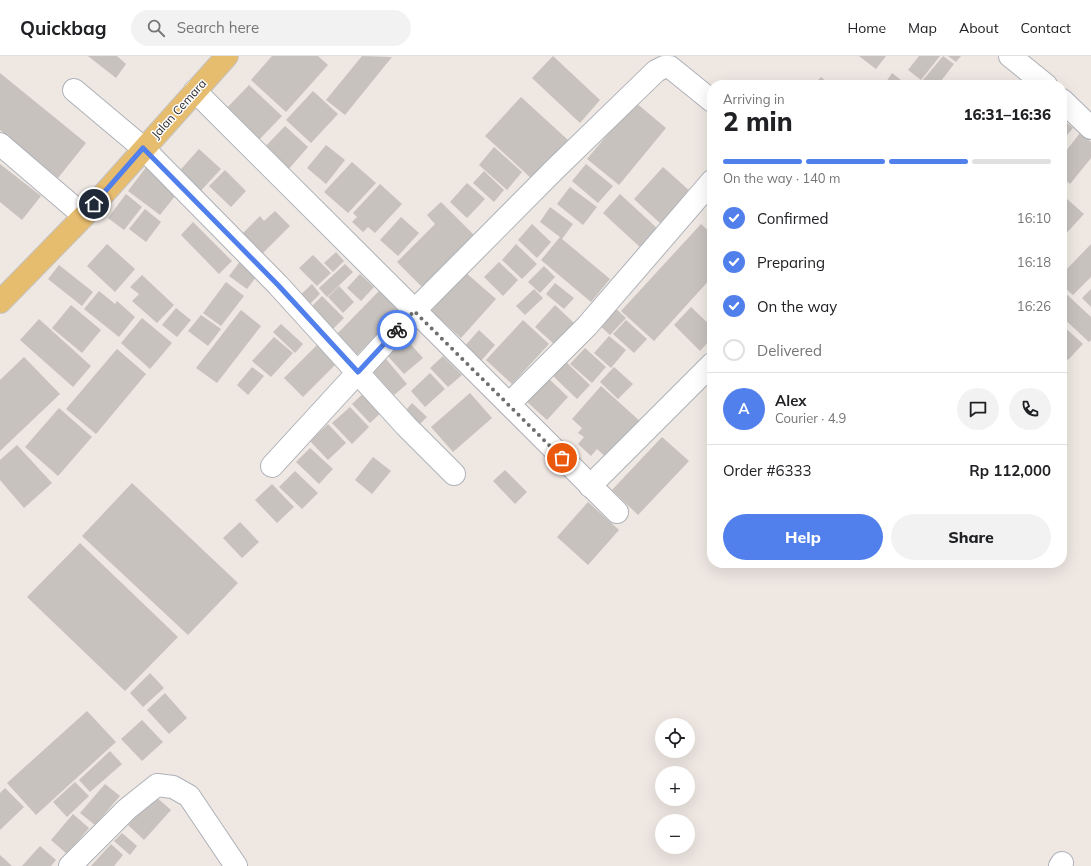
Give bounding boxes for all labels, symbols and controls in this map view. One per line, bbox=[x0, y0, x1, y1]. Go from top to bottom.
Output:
search box bbox=[131, 10, 411, 46]
text: Quickbag bbox=[20, 16, 107, 40]
icon: search bbox=[145, 17, 167, 39]
text: Search here bbox=[177, 18, 259, 37]
text: Home bbox=[847, 19, 886, 37]
text: Map bbox=[908, 19, 937, 37]
text: About bbox=[959, 19, 999, 37]
text: Contact bbox=[1021, 19, 1071, 37]
street label: Jalan Cemara bbox=[148, 76, 209, 142]
text: Arriving in bbox=[723, 91, 785, 107]
text: 2 min bbox=[723, 105, 793, 138]
text: 16:31–16:36 bbox=[964, 105, 1051, 124]
text: On the way · 140 m bbox=[723, 170, 840, 186]
pin bbox=[77, 187, 111, 221]
icon: home bbox=[83, 193, 105, 215]
icon: check bbox=[723, 207, 745, 229]
text: Confirmed bbox=[757, 209, 828, 228]
text: 16:10 bbox=[1017, 210, 1051, 226]
icon: check bbox=[723, 251, 745, 273]
text: Preparing bbox=[757, 253, 825, 272]
text: 16:18 bbox=[1017, 254, 1051, 270]
icon: check bbox=[723, 295, 745, 317]
text: On the way bbox=[757, 297, 837, 316]
text: 16:26 bbox=[1017, 298, 1051, 314]
courier bbox=[377, 310, 417, 350]
icon: bike bbox=[386, 319, 408, 341]
text: Delivered bbox=[757, 341, 822, 360]
button: chat bbox=[957, 388, 999, 430]
button: phone bbox=[1009, 388, 1051, 430]
text: Alex bbox=[775, 391, 807, 410]
text: A bbox=[738, 399, 750, 418]
text: Courier · 4.9 bbox=[775, 410, 846, 426]
pin bbox=[545, 441, 579, 475]
icon: bag bbox=[551, 447, 573, 469]
text: Order #6333 bbox=[723, 461, 811, 480]
text: Rp 112,000 bbox=[969, 461, 1051, 480]
button: Help bbox=[723, 514, 883, 560]
button: Share bbox=[891, 514, 1051, 560]
map controls bbox=[655, 718, 695, 854]
button: locate bbox=[655, 718, 695, 758]
button: + bbox=[655, 766, 695, 806]
button: − bbox=[655, 814, 695, 854]

